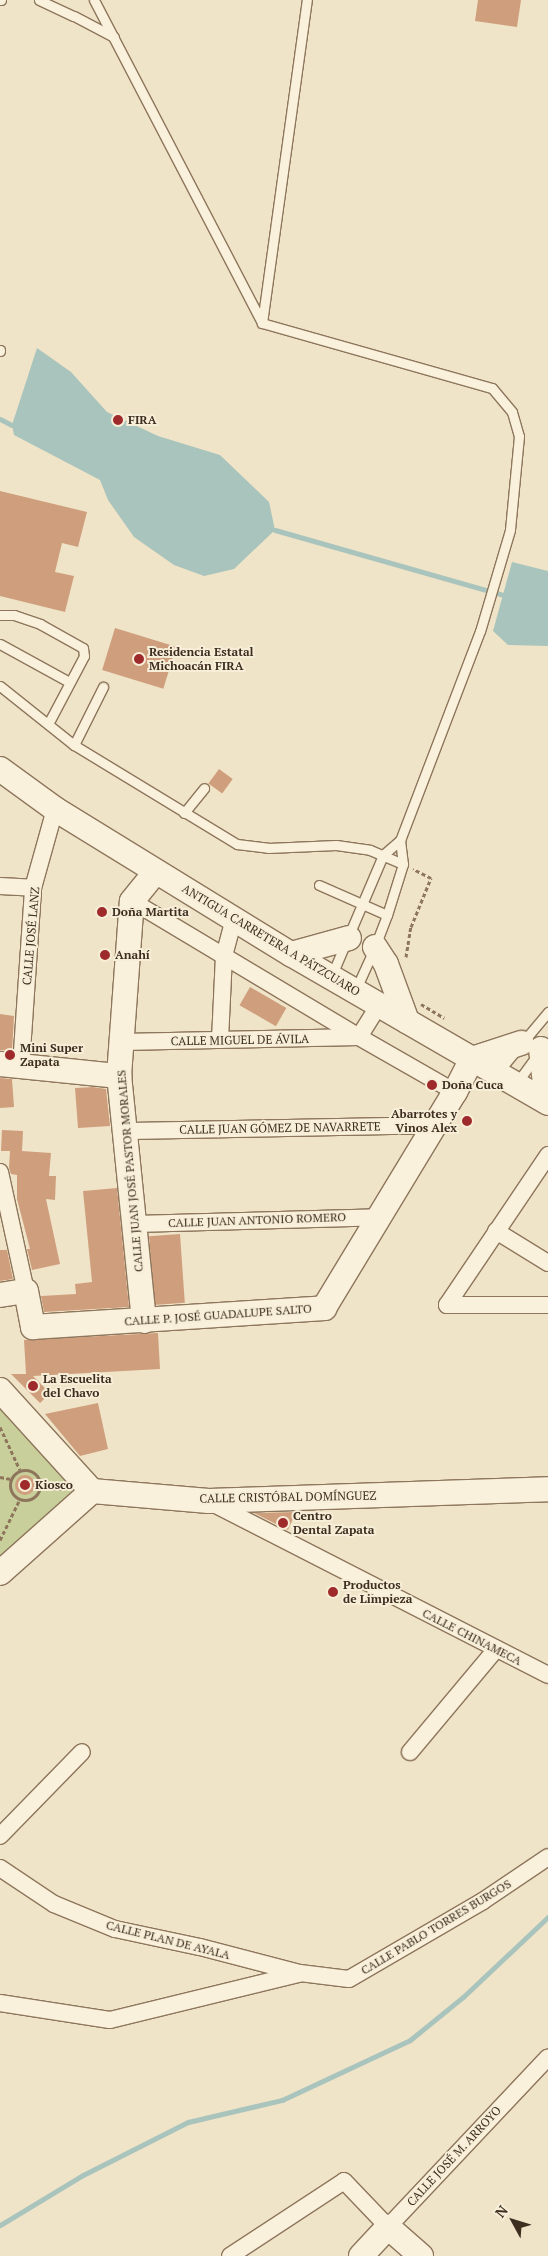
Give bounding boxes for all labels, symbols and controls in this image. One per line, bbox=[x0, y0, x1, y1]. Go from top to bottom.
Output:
place label: FIRA bbox=[128, 413, 156, 427]
marker: FIRA bbox=[112, 414, 124, 426]
place label: Residencia Estatal Michoacán FIRA bbox=[149, 645, 254, 673]
marker: Residencia Estatal Michoacán FIRA bbox=[133, 653, 145, 665]
street label: ANTIGUA CARRETERA A PÁTZCUARO bbox=[179, 881, 363, 999]
street label: CALLE JOSÉ LANZ bbox=[20, 886, 42, 986]
place label: Doña Martita bbox=[112, 905, 189, 919]
marker: Doña Martita bbox=[96, 906, 108, 918]
place label: Anahí bbox=[115, 948, 150, 962]
marker: Anahí bbox=[99, 949, 111, 961]
street label: CALLE MIGUEL DE ÁVILA bbox=[171, 1032, 309, 1048]
place label: Mini Super Zapata bbox=[20, 1041, 83, 1069]
marker: Mini Super Zapata bbox=[4, 1049, 16, 1061]
street label: CALLE JUAN JOSÉ PASTOR MORALES bbox=[114, 1069, 146, 1273]
place label: Doña Cuca bbox=[442, 1078, 503, 1092]
marker: Doña Cuca bbox=[426, 1079, 438, 1091]
place label: Abarrotes y Vinos Alex bbox=[391, 1107, 457, 1135]
marker: Abarrotes y Vinos Alex bbox=[461, 1115, 473, 1127]
street label: CALLE JUAN GÓMEZ DE NAVARRETE bbox=[179, 1119, 381, 1137]
street label: CALLE JUAN ANTONIO ROMERO bbox=[168, 1210, 346, 1230]
street label: CALLE P. JOSÉ GUADALUPE SALTO bbox=[124, 1301, 312, 1329]
place label: La Escuelita del Chavo bbox=[43, 1372, 112, 1400]
marker: La Escuelita del Chavo bbox=[27, 1380, 39, 1392]
place label: Kiosco bbox=[35, 1478, 73, 1492]
marker: Kiosco bbox=[19, 1479, 31, 1491]
street label: CALLE CRISTÓBAL DOMÍNGUEZ bbox=[199, 1488, 377, 1506]
place label: Centro Dental Zapata bbox=[293, 1509, 374, 1537]
marker: Centro Dental Zapata bbox=[277, 1517, 289, 1529]
place label: Productos de Limpieza bbox=[343, 1578, 412, 1606]
marker: Productos de Limpieza bbox=[327, 1586, 339, 1598]
street label: CALLE CHINAMECA bbox=[420, 1606, 524, 1668]
street label: CALLE PABLO TORRES BURGOS bbox=[358, 1876, 514, 1978]
street label: CALLE PLAN DE AYALA bbox=[104, 1918, 232, 1962]
street label: CALLE JOSÉ M. ARROYO bbox=[404, 2103, 504, 2209]
north arrow bbox=[488, 2196, 538, 2246]
text: N bbox=[490, 2201, 512, 2221]

